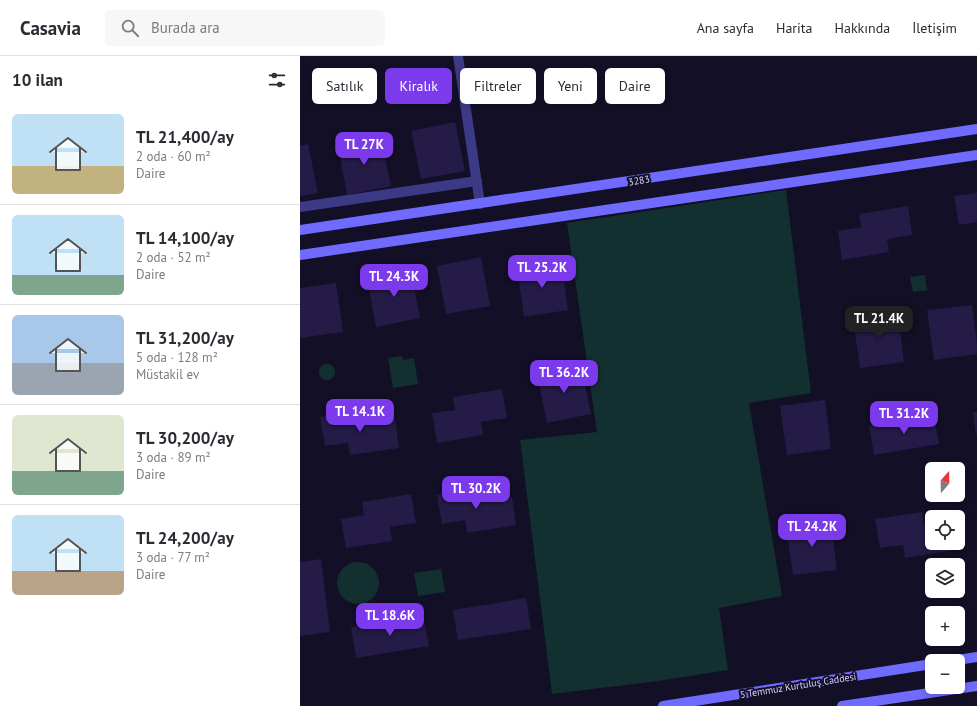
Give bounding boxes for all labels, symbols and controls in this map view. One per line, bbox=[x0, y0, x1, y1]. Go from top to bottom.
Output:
search box bbox=[105, 10, 385, 46]
text: Casavia bbox=[20, 16, 81, 40]
icon: search bbox=[119, 17, 141, 39]
text: Burada ara bbox=[151, 18, 220, 37]
text: Ana sayfa bbox=[697, 19, 754, 37]
text: Harita bbox=[776, 19, 813, 37]
text: Hakkında bbox=[835, 19, 890, 37]
text: İletişim bbox=[912, 19, 957, 37]
chip: Satılık bbox=[312, 68, 377, 104]
chip: Kiralık bbox=[385, 68, 452, 104]
chip: Filtreler bbox=[460, 68, 536, 104]
chip: Yeni bbox=[544, 68, 597, 104]
chip: Daire bbox=[605, 68, 665, 104]
text: 10 ilan bbox=[12, 69, 63, 91]
icon: filters bbox=[266, 69, 288, 91]
text: TL 21,400/ay bbox=[136, 126, 234, 148]
icon: home bbox=[44, 130, 92, 178]
pin: TL 27K bbox=[331, 132, 397, 166]
text: TL 27K bbox=[344, 136, 384, 153]
text: 2 oda · 60 m² bbox=[136, 148, 211, 165]
text: Daire bbox=[136, 165, 165, 182]
street label: 3283 bbox=[627, 172, 651, 189]
text: TL 14,100/ay bbox=[136, 227, 234, 249]
icon: home bbox=[44, 231, 92, 279]
text: 2 oda · 52 m² bbox=[136, 249, 211, 266]
pin: TL 25.2K bbox=[501, 255, 583, 289]
text: TL 25.2K bbox=[517, 259, 567, 276]
pin: TL 24.3K bbox=[353, 264, 435, 298]
text: Daire bbox=[136, 266, 165, 283]
text: TL 24.3K bbox=[369, 268, 419, 285]
pin: TL 21.4K bbox=[838, 306, 920, 340]
text: TL 21.4K bbox=[854, 310, 904, 327]
text: TL 31,200/ay bbox=[136, 327, 234, 349]
icon: home bbox=[44, 331, 92, 379]
text: 5 oda · 128 m² bbox=[136, 349, 218, 366]
pin: TL 36.2K bbox=[523, 360, 605, 394]
text: TL 36.2K bbox=[539, 364, 589, 381]
text: Müstakil ev bbox=[136, 366, 199, 383]
pin: TL 14.1K bbox=[319, 399, 401, 433]
pin: TL 31.2K bbox=[863, 401, 945, 435]
text: TL 14.1K bbox=[335, 403, 385, 420]
text: TL 31.2K bbox=[879, 405, 929, 422]
text: TL 30,200/ay bbox=[136, 427, 234, 449]
icon: home bbox=[44, 431, 92, 479]
text: 3 oda · 89 m² bbox=[136, 449, 211, 466]
north arrow bbox=[925, 462, 965, 502]
map controls bbox=[925, 462, 965, 694]
text: Daire bbox=[136, 466, 165, 483]
pin: TL 30.2K bbox=[435, 476, 517, 510]
text: TL 30.2K bbox=[451, 480, 501, 497]
button: locate bbox=[925, 510, 965, 550]
pin: TL 24.2K bbox=[771, 514, 853, 548]
text: TL 24.2K bbox=[787, 518, 837, 535]
text: TL 24,200/ay bbox=[136, 527, 234, 549]
icon: home bbox=[44, 531, 92, 579]
text: 3 oda · 77 m² bbox=[136, 549, 210, 566]
button: layers bbox=[925, 558, 965, 598]
text: Daire bbox=[136, 566, 165, 583]
pin: TL 18.6K bbox=[349, 603, 431, 637]
button: + bbox=[925, 606, 965, 646]
text: TL 18.6K bbox=[365, 607, 415, 624]
button: − bbox=[925, 654, 965, 694]
street label: 5 Temmuz Kurtuluş Caddesi bbox=[739, 670, 857, 701]

